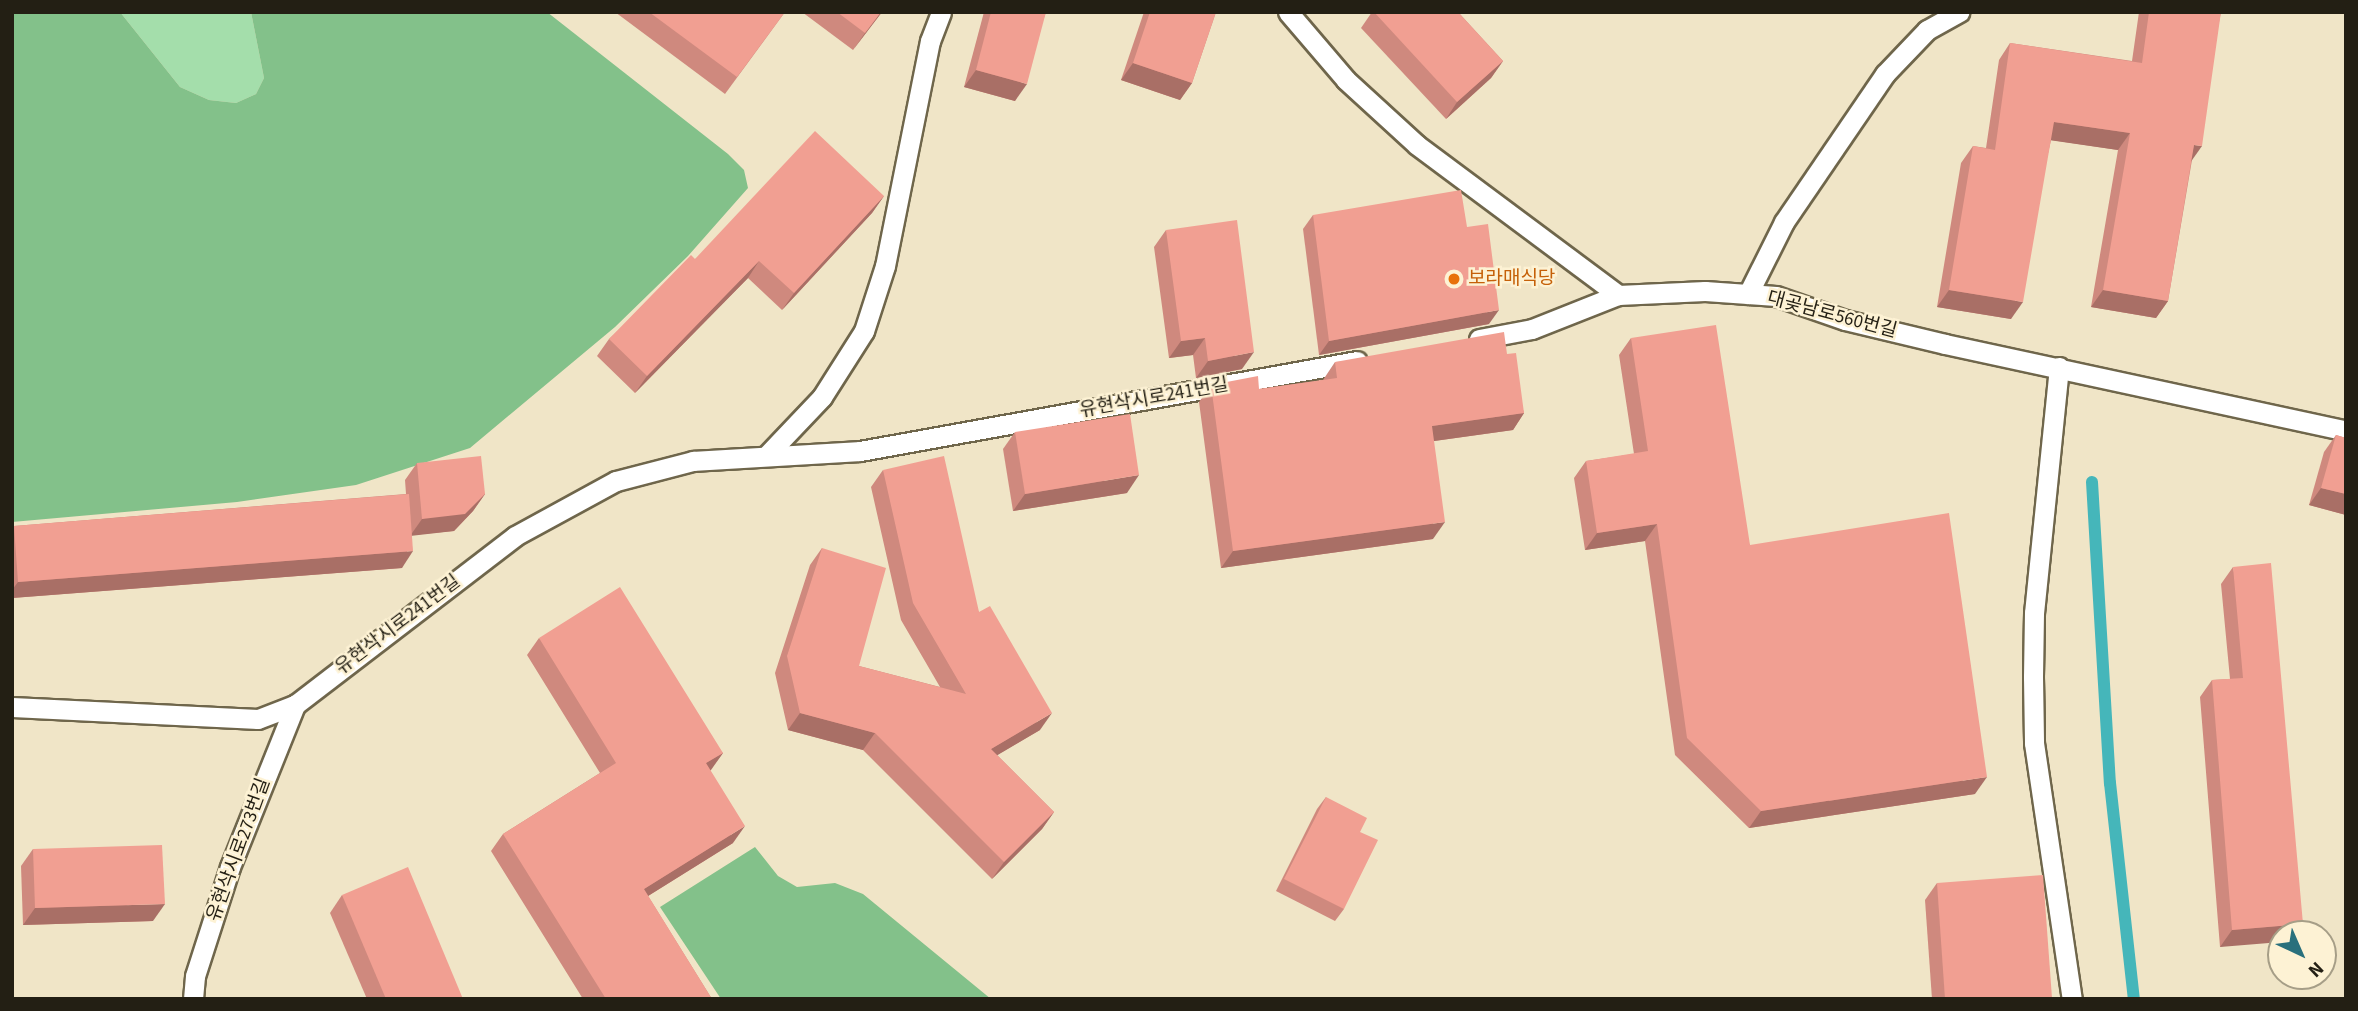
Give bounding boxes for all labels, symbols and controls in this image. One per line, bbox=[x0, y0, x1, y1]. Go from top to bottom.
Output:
place label: 보라매식당 bbox=[1468, 268, 1555, 290]
marker: 보라매식당 bbox=[1446, 271, 1462, 287]
street label: 대곶남로560번길 bbox=[1765, 287, 1899, 343]
street label: 유현삭시로241번길 bbox=[1078, 374, 1230, 422]
street label: 유현삭시로241번길 bbox=[331, 571, 465, 679]
street label: 유현삭시로273번길 bbox=[203, 775, 275, 925]
north arrow bbox=[2267, 920, 2337, 990]
text: N bbox=[2302, 955, 2329, 983]

